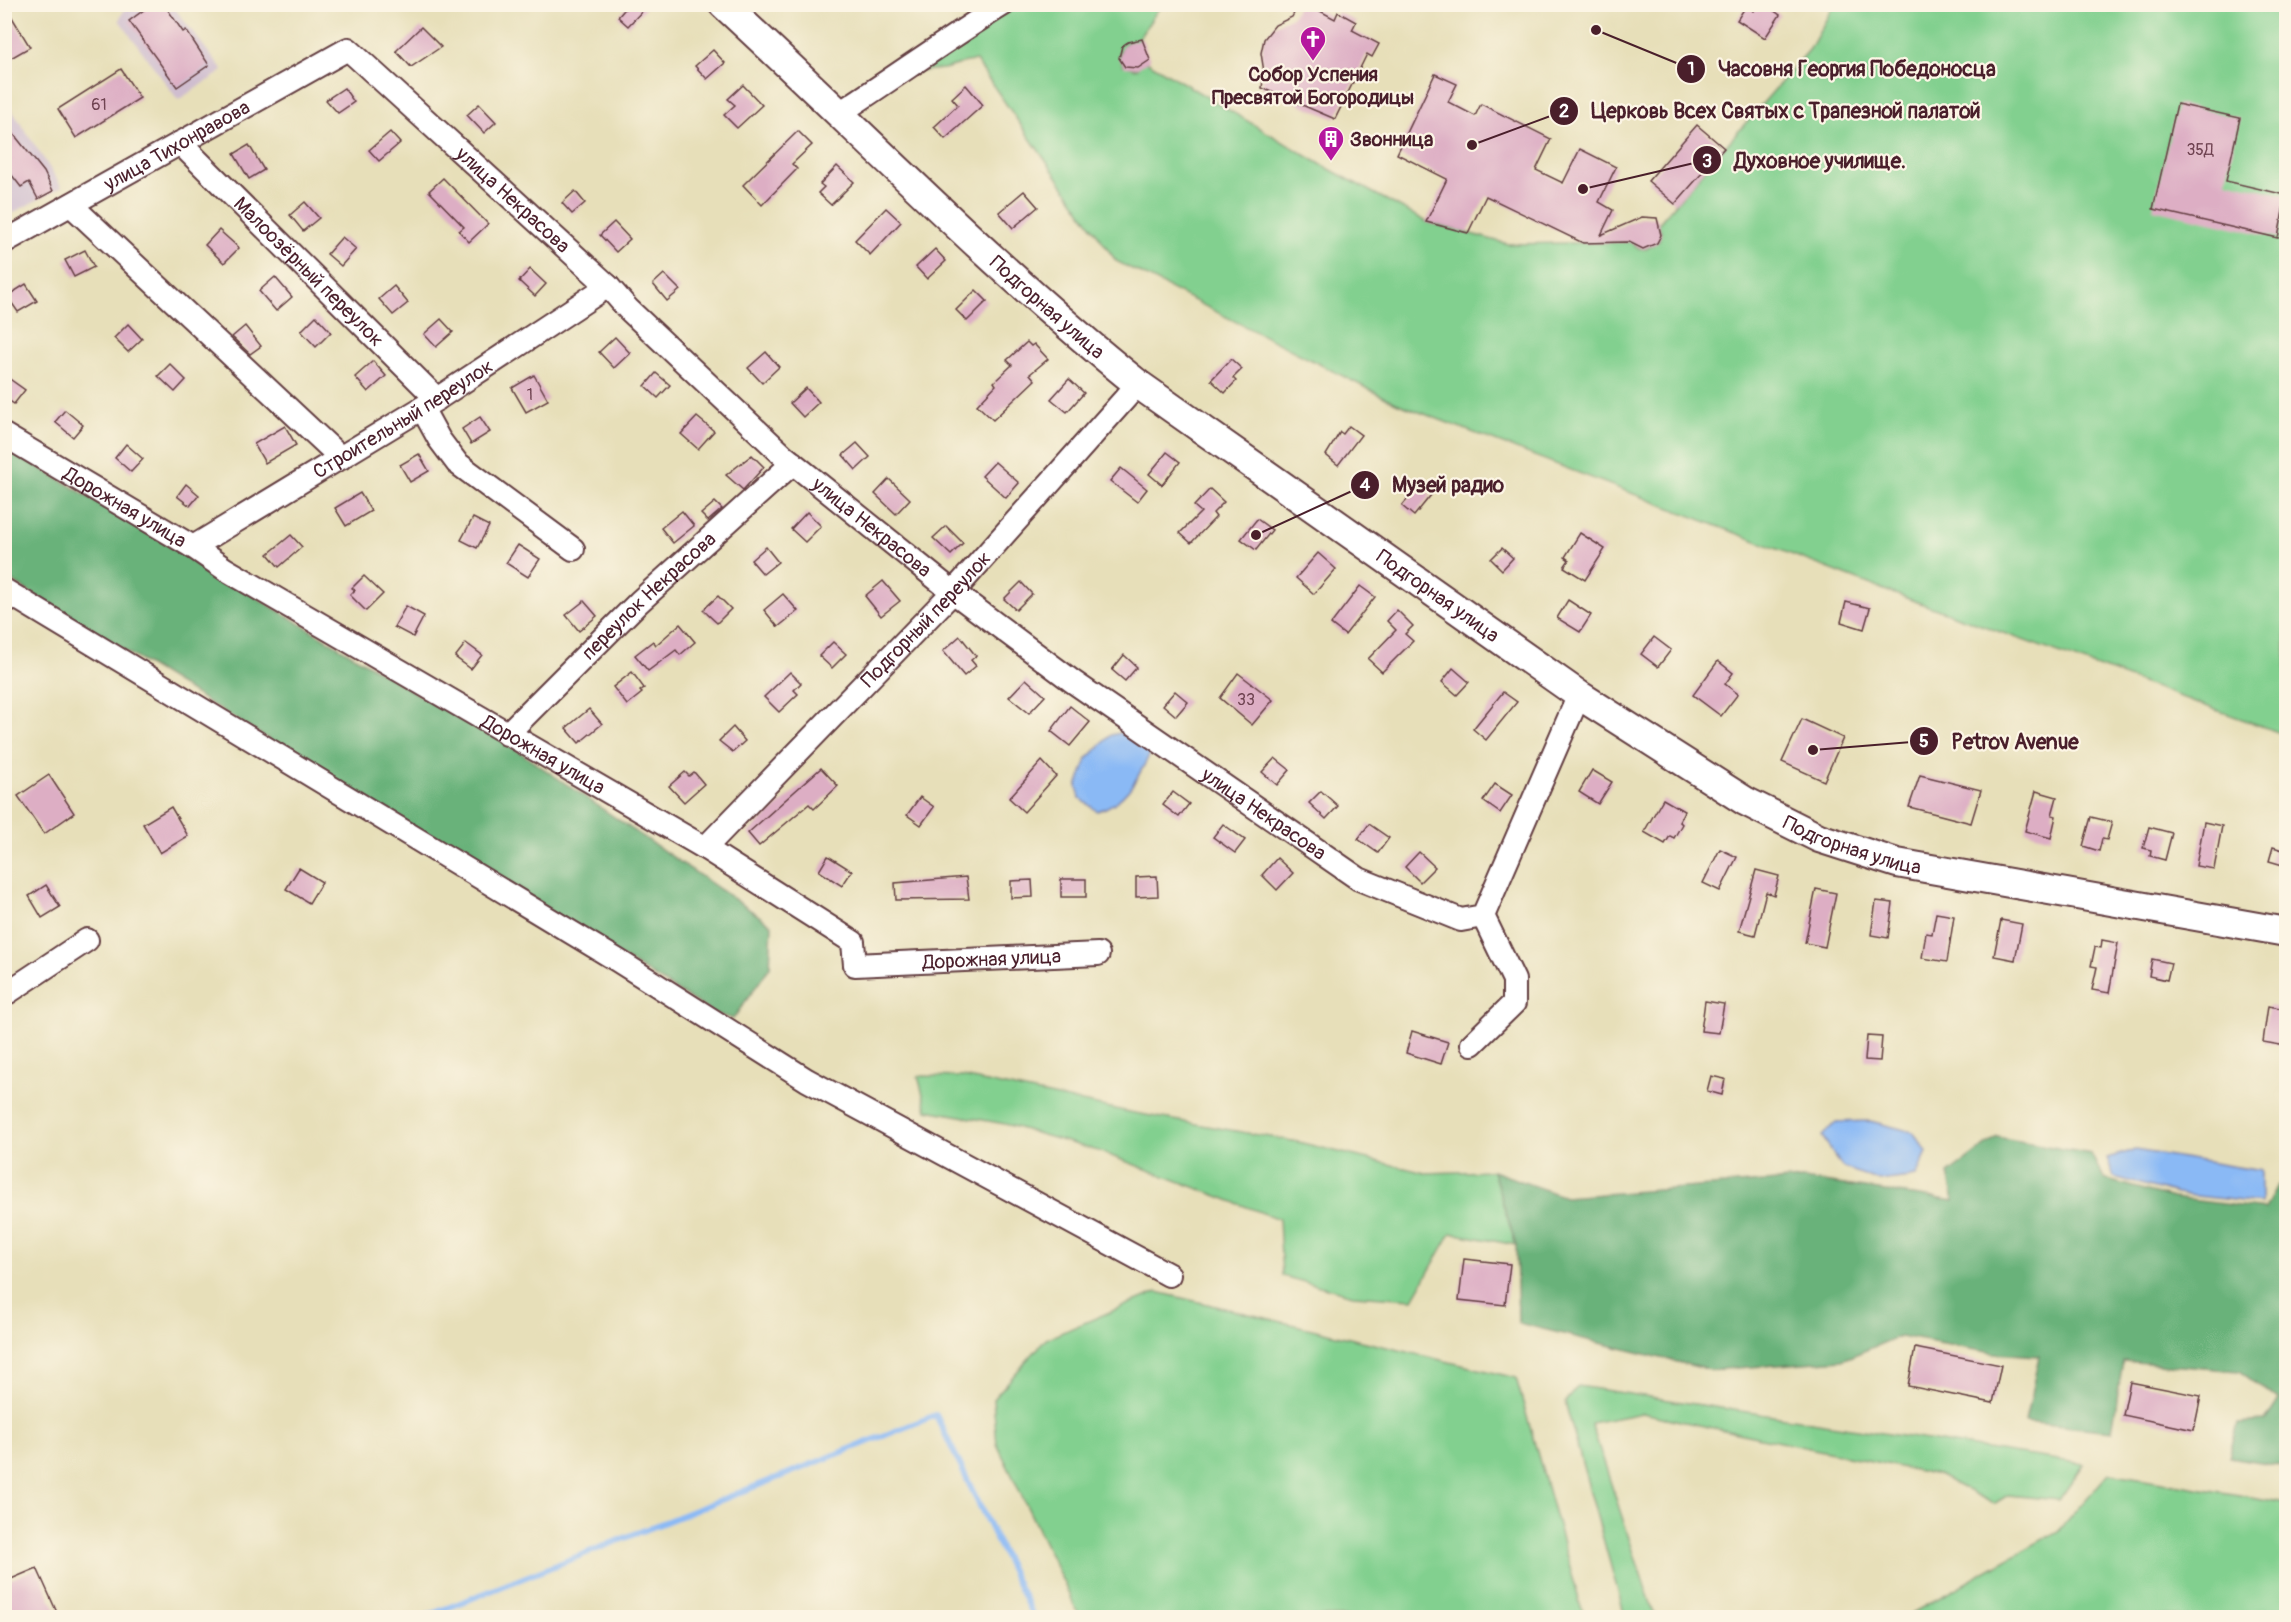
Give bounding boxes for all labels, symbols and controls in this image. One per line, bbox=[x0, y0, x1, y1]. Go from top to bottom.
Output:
church icon: Собор Успения Пресвятой Богородицы bbox=[1298, 24, 1328, 62]
callout: Часовня Георгия Победоносца bbox=[1676, 49, 2007, 88]
text: Часовня Георгия Победоносца bbox=[1718, 56, 1996, 83]
text: 1 bbox=[1687, 58, 1695, 81]
place label: Собор Успения Пресвятой Богородицы bbox=[1212, 62, 1414, 110]
callout: Церковь Всех Святых с Трапезной палатой bbox=[1549, 92, 1992, 131]
house number: 61 bbox=[91, 95, 107, 115]
street label: улица Тихонравова bbox=[99, 95, 254, 197]
text: Церковь Всех Святых с Трапезной палатой bbox=[1591, 98, 1981, 125]
text: 2 bbox=[1559, 100, 1569, 123]
building icon: Звонница bbox=[1316, 124, 1346, 162]
place label: Звонница bbox=[1350, 127, 1433, 152]
house number: 35Д bbox=[2186, 140, 2214, 160]
street label: улица Некрасова bbox=[450, 141, 575, 258]
callout: Духовное училище. bbox=[1692, 141, 1917, 180]
text: Духовное училище. bbox=[1732, 148, 1906, 175]
text: 3 bbox=[1702, 150, 1712, 173]
street label: Малоозёрный переулок bbox=[228, 192, 389, 352]
street label: Подгорная улица bbox=[985, 250, 1110, 365]
street label: Строительный переулок bbox=[308, 354, 498, 484]
house number: 1 bbox=[527, 385, 533, 405]
street label: Дорожная улица bbox=[58, 461, 191, 553]
callout: Музей радио bbox=[1350, 465, 1516, 504]
street label: улица Некрасова bbox=[806, 471, 936, 583]
text: Музей радио bbox=[1392, 472, 1505, 499]
text: 4 bbox=[1360, 474, 1371, 497]
street label: переулок Некрасова bbox=[576, 527, 721, 665]
street label: Подгорная улица bbox=[1371, 544, 1504, 648]
street label: Подгорный переулок bbox=[856, 546, 996, 693]
house number: 33 bbox=[1237, 690, 1255, 710]
street label: Дорожная улица bbox=[476, 708, 610, 800]
callout: Petrov Avenue bbox=[1909, 722, 2091, 761]
text: Petrov Avenue bbox=[1951, 729, 2079, 756]
text: 5 bbox=[1919, 730, 1929, 753]
street label: улица Некрасова bbox=[1196, 762, 1331, 866]
street label: Подгорная улица bbox=[1779, 810, 1923, 880]
street label: Дорожная улица bbox=[921, 944, 1062, 975]

